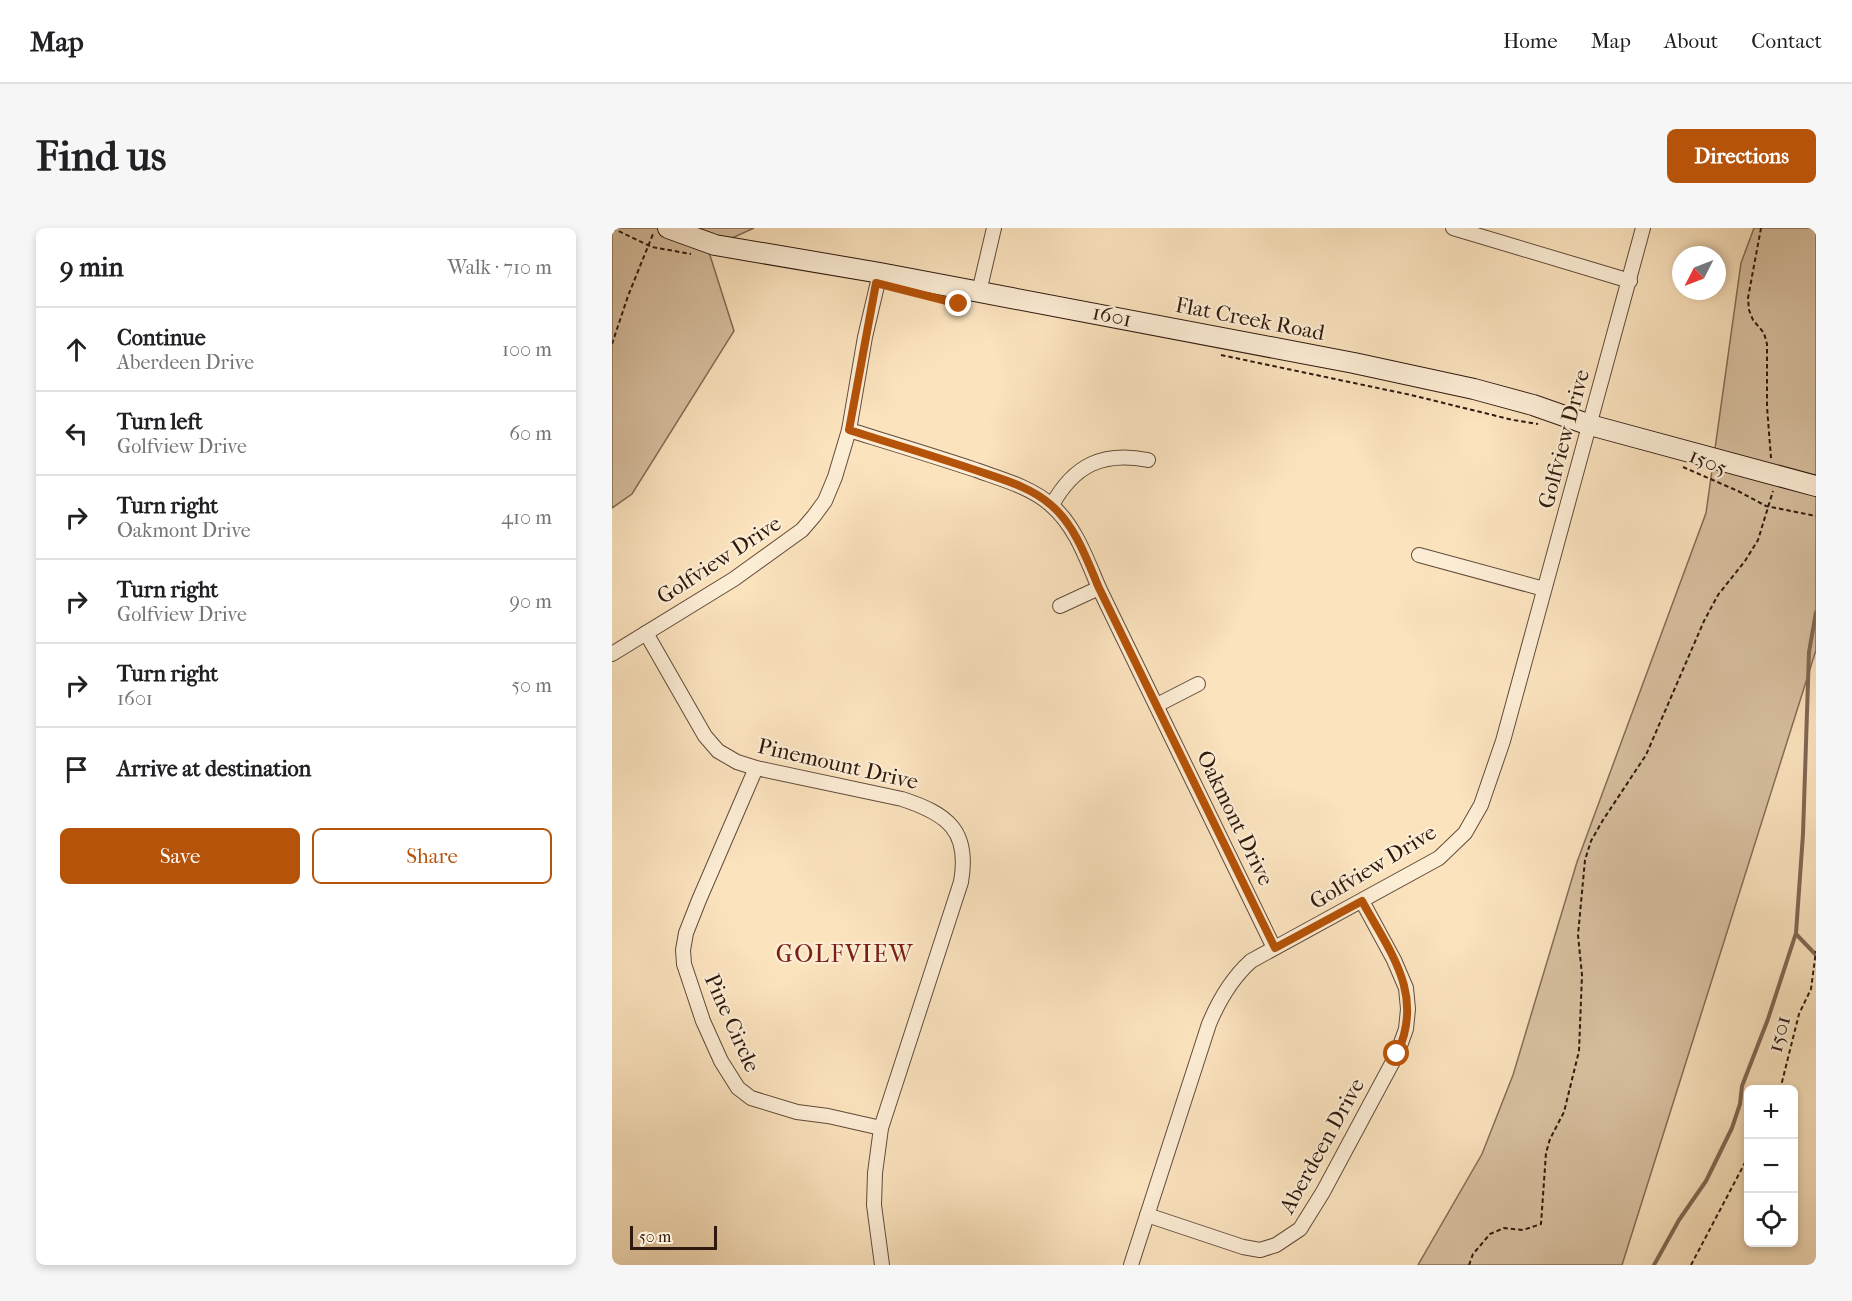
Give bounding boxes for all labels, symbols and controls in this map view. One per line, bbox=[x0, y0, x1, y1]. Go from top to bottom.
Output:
text: Map bbox=[30, 25, 84, 58]
text: Home bbox=[1503, 29, 1558, 53]
text: Map bbox=[1591, 29, 1631, 53]
text: About bbox=[1664, 29, 1718, 53]
text: Contact bbox=[1751, 29, 1822, 53]
button: Directions bbox=[1667, 129, 1816, 183]
text: Find us bbox=[36, 132, 166, 181]
north arrow bbox=[1672, 246, 1726, 300]
text: 9 min bbox=[60, 252, 124, 283]
text: Walk · 710 m bbox=[447, 256, 552, 279]
route end bbox=[945, 290, 971, 316]
street label: Flat Creek Road bbox=[1173, 292, 1328, 346]
street label: 1601 bbox=[1090, 299, 1134, 333]
text: Continue bbox=[117, 325, 206, 351]
icon: ahead bbox=[60, 333, 93, 366]
text: 100 m bbox=[502, 338, 552, 361]
text: Aberdeen Drive bbox=[117, 351, 254, 374]
street label: Golfview Drive bbox=[1533, 367, 1595, 511]
text: Turn left bbox=[117, 409, 203, 435]
icon: left bbox=[60, 417, 93, 450]
text: 60 m bbox=[509, 422, 552, 445]
text: Golfview Drive bbox=[117, 435, 247, 458]
street label: 1505 bbox=[1685, 442, 1731, 482]
text: Turn right bbox=[117, 493, 218, 519]
icon: right bbox=[60, 501, 93, 534]
text: 410 m bbox=[501, 506, 552, 529]
street label: Golfview Drive bbox=[652, 510, 786, 610]
text: Oakmont Drive bbox=[117, 519, 251, 542]
text: Turn right bbox=[117, 577, 218, 603]
icon: right bbox=[60, 585, 93, 618]
text: 90 m bbox=[510, 590, 552, 613]
text: Golfview Drive bbox=[117, 603, 247, 626]
text: Turn right bbox=[117, 661, 218, 687]
icon: right bbox=[60, 669, 93, 702]
text: 50 m bbox=[511, 674, 552, 697]
text: 1601 bbox=[117, 687, 153, 710]
street label: Pinemount Drive bbox=[755, 733, 921, 795]
street label: Oakmont Drive bbox=[1191, 746, 1279, 890]
icon: arrive bbox=[60, 753, 93, 786]
text: Arrive at destination bbox=[117, 756, 311, 782]
street label: Golfview Drive bbox=[1305, 819, 1441, 915]
button: Save bbox=[60, 828, 300, 884]
button: Share bbox=[312, 828, 552, 884]
district label: GOLFVIEW bbox=[776, 940, 914, 968]
street label: Pine Circle bbox=[699, 970, 765, 1076]
street label: 1501 bbox=[1762, 1013, 1796, 1055]
route start bbox=[1383, 1040, 1409, 1066]
street label: Aberdeen Drive bbox=[1274, 1074, 1370, 1219]
map controls bbox=[1744, 1085, 1798, 1247]
button: + bbox=[1744, 1085, 1798, 1139]
button: − bbox=[1744, 1139, 1798, 1193]
button: locate bbox=[1744, 1193, 1798, 1247]
scale bar bbox=[630, 1223, 717, 1250]
text: 50 m bbox=[639, 1227, 671, 1246]

